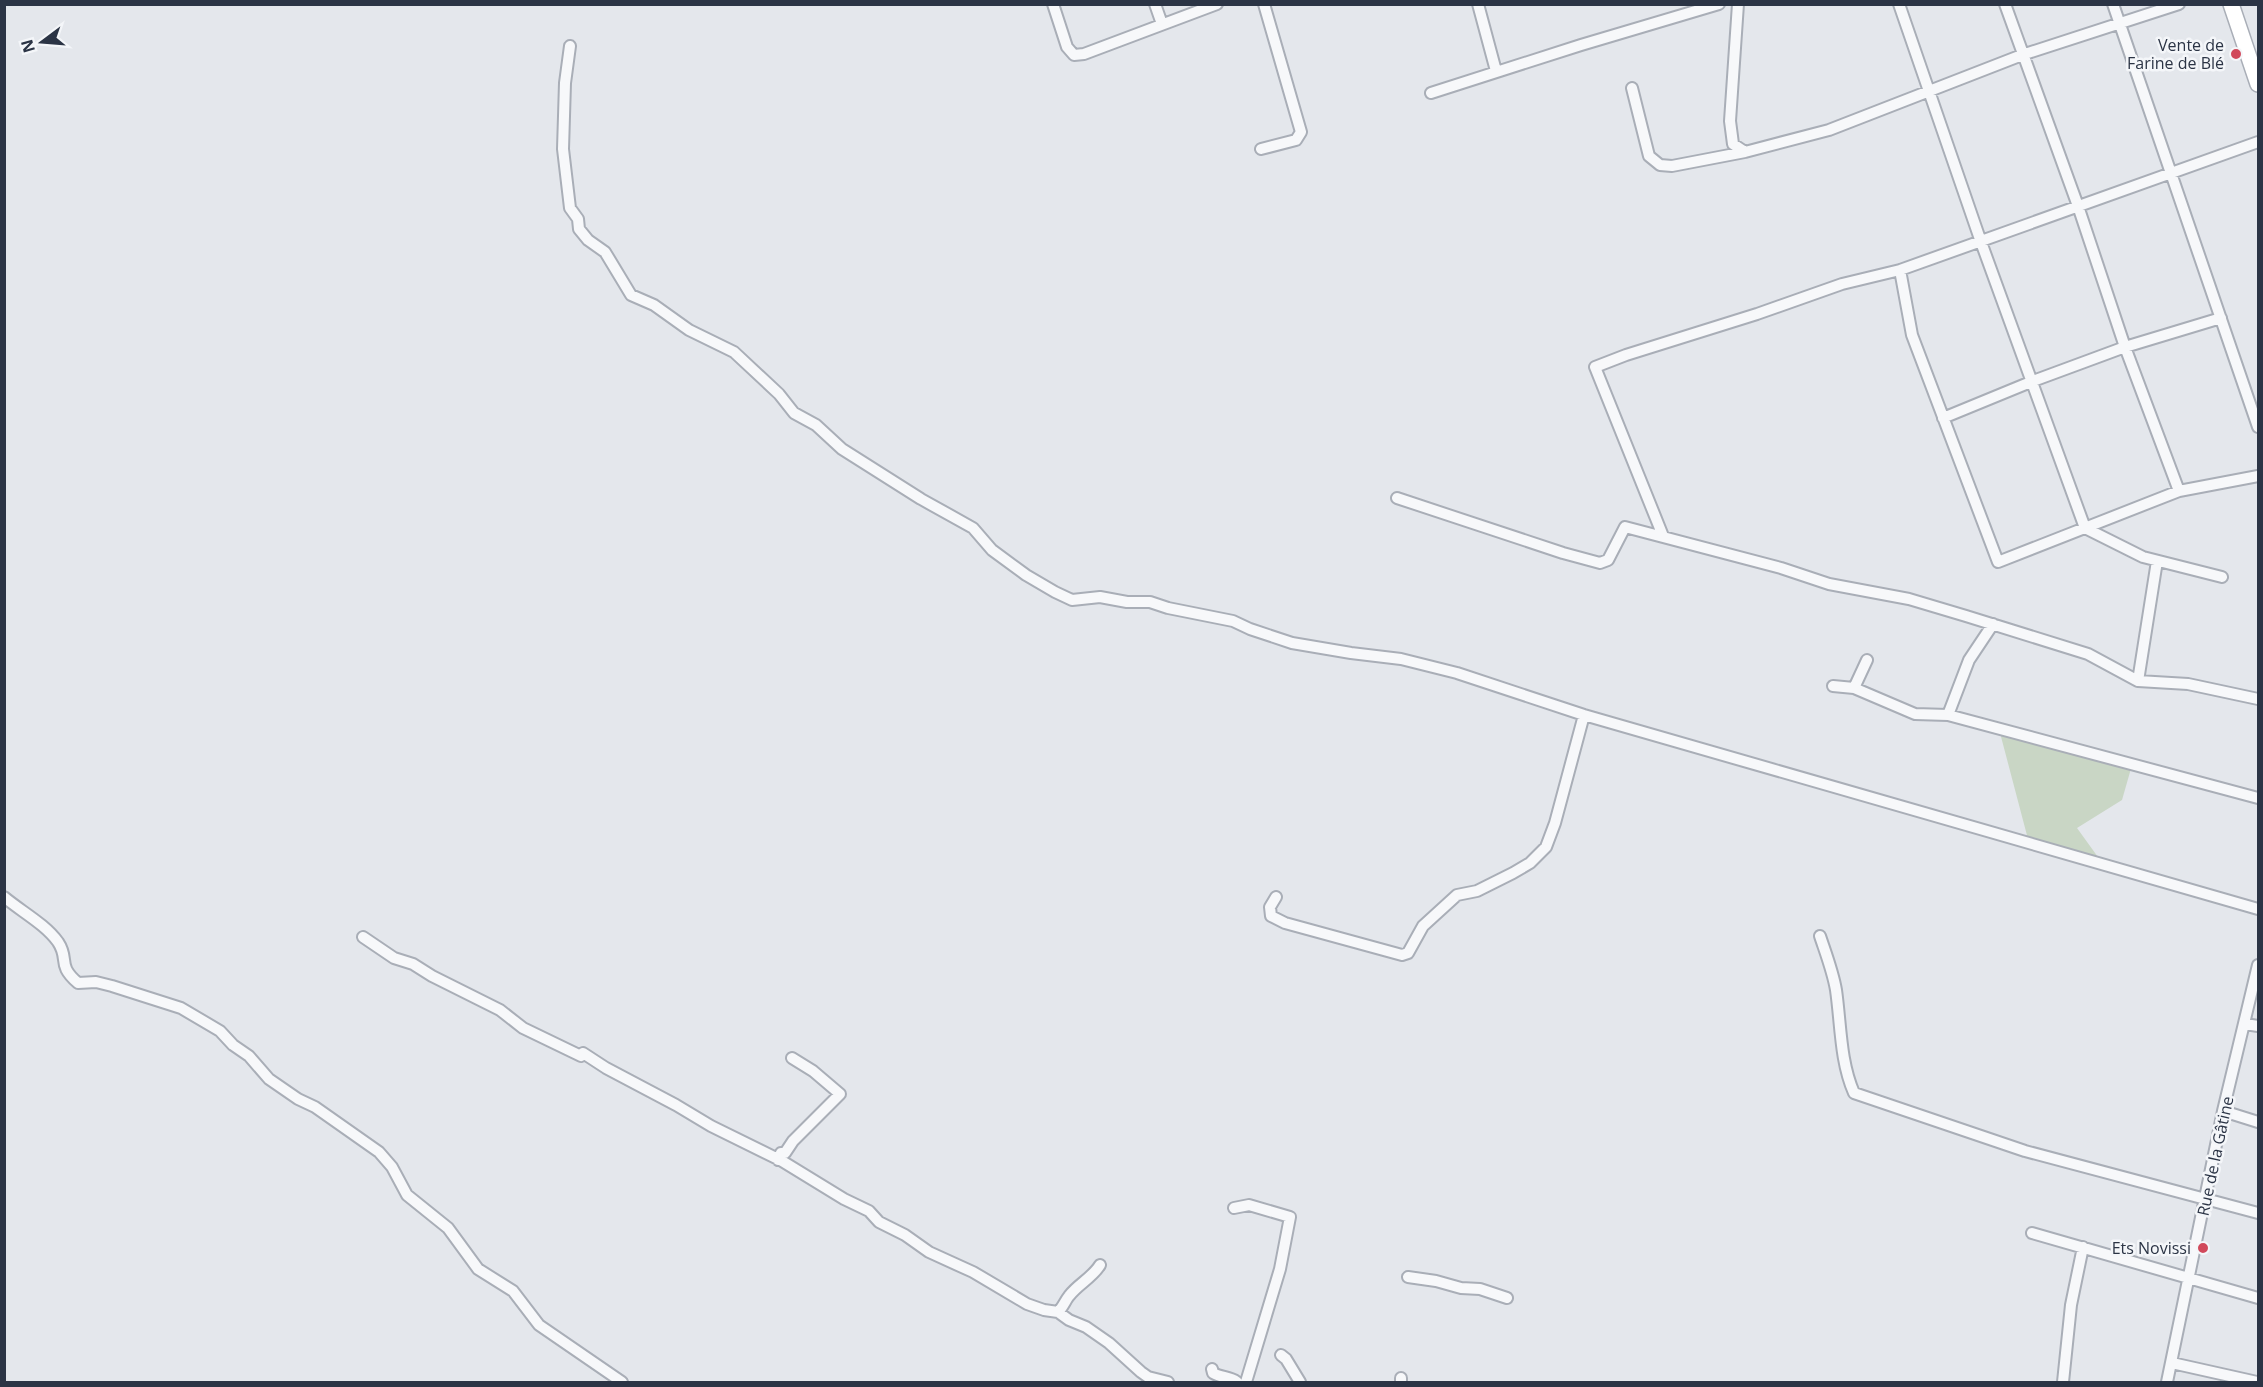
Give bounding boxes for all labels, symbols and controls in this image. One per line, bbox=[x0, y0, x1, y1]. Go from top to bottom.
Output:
north arrow bbox=[12, 12, 72, 72]
place label: Vente de Farine de Blé bbox=[2127, 34, 2224, 74]
text: N bbox=[15, 37, 40, 55]
marker: Vente de Farine de Blé bbox=[2229, 47, 2243, 61]
street label: Rue de la Gâtine bbox=[2192, 1094, 2238, 1218]
place label: Ets Novissi bbox=[2112, 1237, 2191, 1259]
marker: Ets Novissi bbox=[2196, 1241, 2210, 1255]

